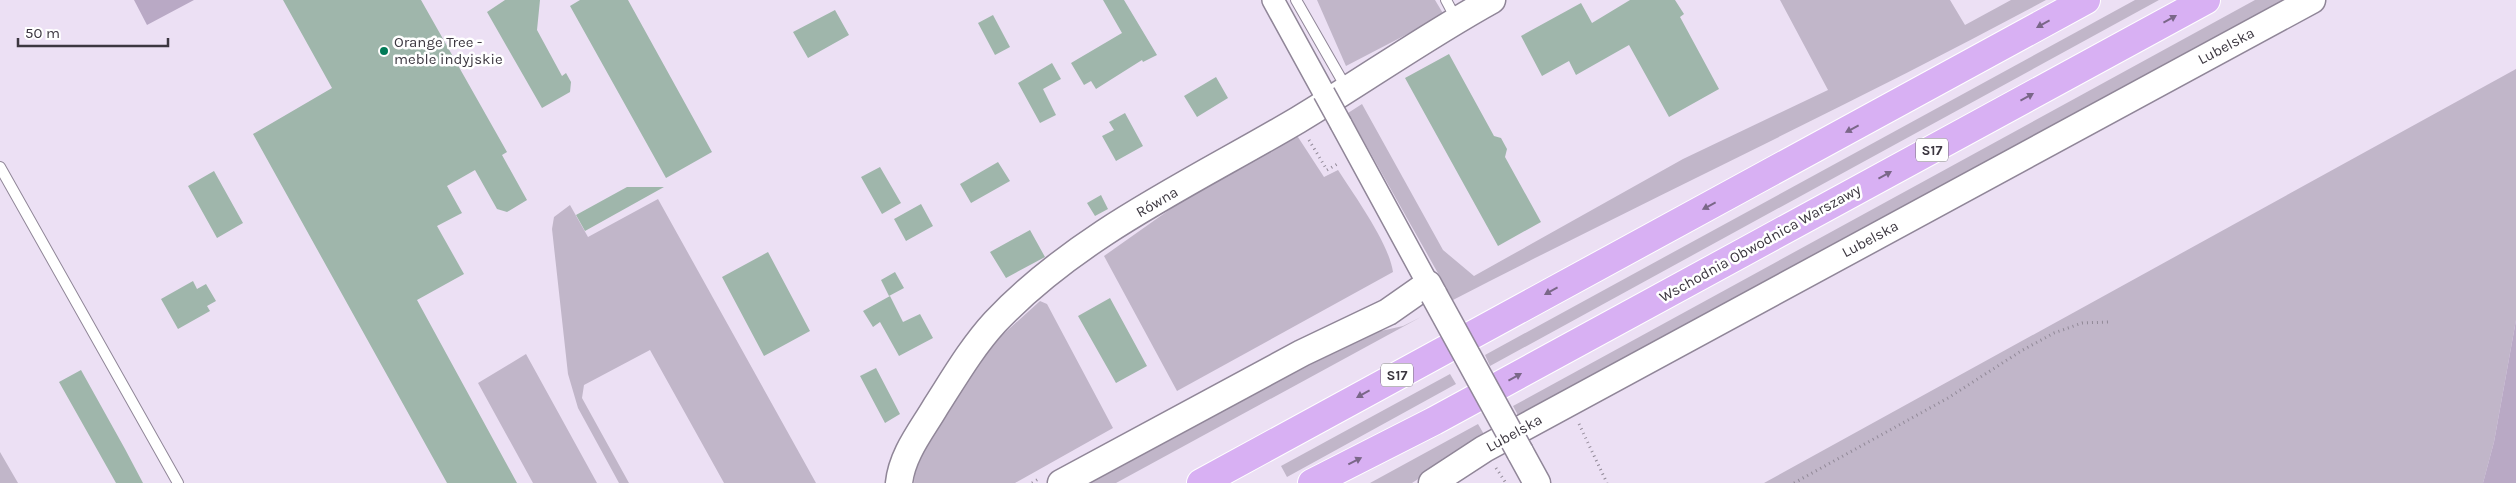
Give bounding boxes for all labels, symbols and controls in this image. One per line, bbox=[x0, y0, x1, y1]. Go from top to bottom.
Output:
scale bar bbox=[18, 15, 168, 47]
one-way arrow bbox=[2163, 15, 2177, 24]
one-way arrow bbox=[2037, 19, 2050, 28]
text: 50 m bbox=[25, 24, 60, 42]
street label: Lubelska bbox=[2195, 24, 2257, 68]
place label: Orange Tree - meble indyjskie bbox=[394, 33, 503, 68]
marker: Orange Tree - meble indyjskie bbox=[378, 45, 390, 57]
one-way arrow bbox=[2020, 93, 2035, 101]
one-way arrow bbox=[1844, 125, 1859, 133]
road number: S17 bbox=[1916, 138, 1948, 162]
one-way arrow bbox=[1878, 171, 1892, 179]
street label: Wschodnia Obwodnica Warszawy bbox=[1656, 180, 1864, 306]
street label: Równa bbox=[1133, 183, 1181, 221]
one-way arrow bbox=[1701, 202, 1716, 210]
street label: Lubelska bbox=[1839, 217, 1901, 261]
one-way arrow bbox=[1544, 287, 1559, 295]
road number: S17 bbox=[1381, 364, 1413, 386]
one-way arrow bbox=[1507, 373, 1522, 381]
one-way arrow bbox=[1356, 390, 1369, 399]
street label: Lubelska bbox=[1483, 410, 1545, 456]
one-way arrow bbox=[1348, 457, 1363, 465]

